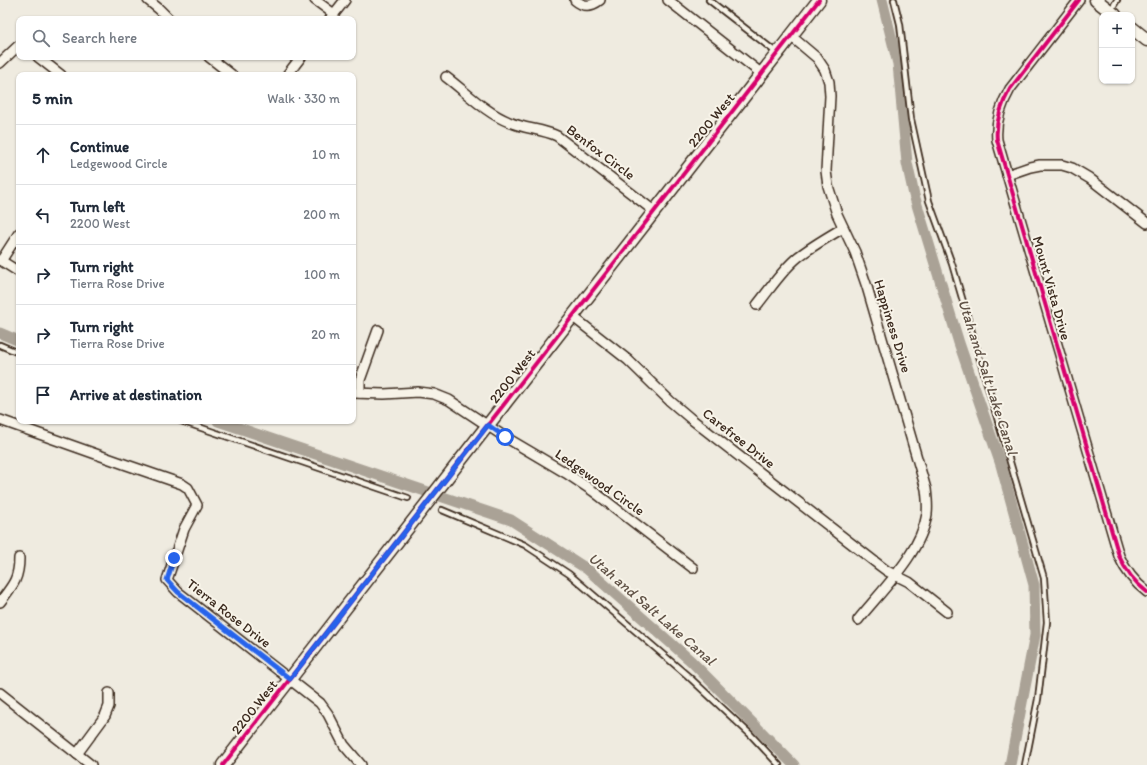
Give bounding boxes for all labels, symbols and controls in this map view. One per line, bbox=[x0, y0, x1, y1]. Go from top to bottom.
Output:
map controls bbox=[1099, 12, 1135, 84]
button: + bbox=[1099, 12, 1135, 48]
search box bbox=[16, 16, 356, 60]
icon: search bbox=[30, 27, 52, 49]
text: Search here bbox=[62, 29, 137, 47]
button: − bbox=[1099, 48, 1135, 84]
text: 5 min bbox=[32, 88, 72, 108]
street label: 2200 West bbox=[684, 90, 738, 151]
text: Walk · 330 m bbox=[267, 91, 340, 106]
street label: Benfox Circle bbox=[563, 121, 639, 184]
text: Continue bbox=[70, 138, 129, 156]
icon: ahead bbox=[32, 144, 54, 166]
text: 10 m bbox=[312, 147, 340, 162]
text: Ledgewood Circle bbox=[70, 156, 168, 171]
text: Turn left bbox=[70, 198, 125, 216]
icon: left bbox=[32, 204, 54, 226]
text: 200 m bbox=[303, 207, 340, 222]
text: 2200 West bbox=[70, 216, 130, 231]
street label: Mount Vista Drive bbox=[1029, 234, 1075, 342]
text: Turn right bbox=[70, 258, 134, 276]
icon: right bbox=[32, 264, 54, 286]
text: 100 m bbox=[304, 267, 340, 282]
text: Tierra Rose Drive bbox=[70, 276, 165, 291]
street label: Happiness Drive bbox=[870, 277, 915, 375]
water label: Utah and Salt Lake Canal bbox=[954, 297, 1022, 459]
text: Turn right bbox=[70, 318, 134, 336]
icon: right bbox=[32, 324, 54, 346]
text: 20 m bbox=[311, 327, 340, 342]
text: Tierra Rose Drive bbox=[70, 336, 165, 351]
street label: 2200 West bbox=[486, 346, 539, 407]
icon: arrive bbox=[32, 384, 54, 406]
text: Arrive at destination bbox=[70, 386, 202, 404]
street label: Carefree Drive bbox=[699, 405, 779, 472]
route start bbox=[496, 428, 514, 446]
street label: Ledgewood Circle bbox=[552, 445, 648, 520]
route end bbox=[165, 549, 183, 567]
water label: Utah and Salt Lake Canal bbox=[585, 549, 721, 670]
street label: Tierra Rose Drive bbox=[183, 575, 274, 652]
street label: 2200 West bbox=[228, 677, 281, 738]

